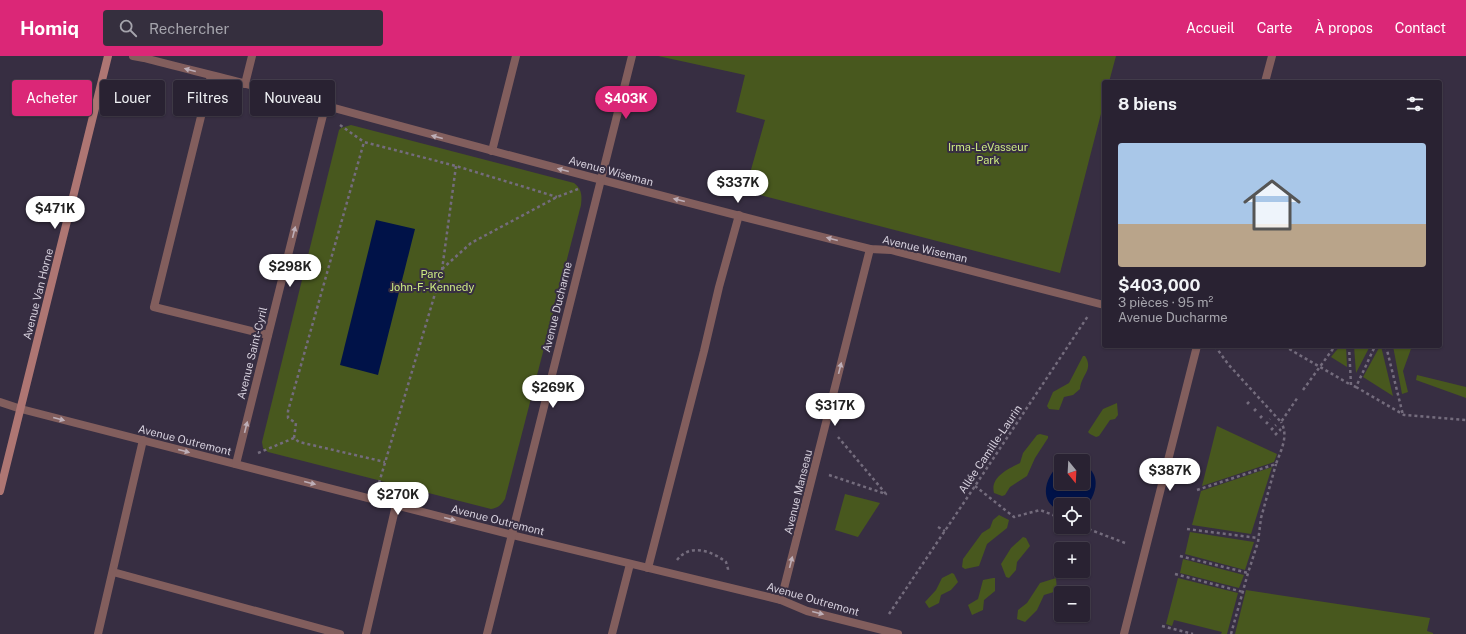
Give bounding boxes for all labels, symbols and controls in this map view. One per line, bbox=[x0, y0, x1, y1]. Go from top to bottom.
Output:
search box bbox=[103, 10, 383, 46]
text: Homiq bbox=[20, 17, 79, 39]
icon: search bbox=[117, 17, 139, 39]
text: Rechercher bbox=[149, 20, 229, 37]
text: Accueil bbox=[1186, 20, 1235, 36]
text: Carte bbox=[1257, 20, 1293, 36]
text: À propos bbox=[1315, 20, 1373, 36]
text: Contact bbox=[1395, 20, 1446, 36]
one-way arrow bbox=[184, 67, 196, 73]
chip: Acheter bbox=[12, 80, 92, 116]
chip: Louer bbox=[100, 80, 165, 116]
chip: Filtres bbox=[173, 80, 242, 116]
chip: Nouveau bbox=[250, 80, 335, 116]
pin: $403K bbox=[598, 86, 654, 120]
text: $403K bbox=[604, 91, 648, 106]
icon: filters bbox=[1404, 93, 1426, 115]
text: 8 biens bbox=[1118, 94, 1177, 114]
one-way arrow bbox=[431, 133, 444, 139]
park label: Irma-LeVasseur Park bbox=[948, 141, 1028, 166]
street label: Avenue Wiseman bbox=[567, 154, 655, 188]
one-way arrow bbox=[557, 167, 569, 173]
icon: home bbox=[1236, 169, 1308, 241]
pin: $337K bbox=[710, 170, 766, 204]
text: $337K bbox=[716, 175, 760, 190]
pin: $471K bbox=[27, 196, 83, 230]
one-way arrow bbox=[673, 196, 685, 202]
text: $471K bbox=[35, 201, 75, 216]
one-way arrow bbox=[291, 226, 297, 239]
street label: Avenue Wiseman bbox=[881, 233, 969, 265]
one-way arrow bbox=[826, 236, 838, 242]
street label: Avenue Van Horne bbox=[21, 247, 55, 341]
pin: $298K bbox=[262, 254, 318, 288]
text: $298K bbox=[268, 259, 312, 274]
street label: Avenue Ducharme bbox=[540, 261, 574, 353]
park label: Parc John-F.-Kennedy bbox=[390, 268, 474, 293]
text: $403,000 bbox=[1118, 275, 1200, 295]
text: 3 pièces · 95 m² bbox=[1118, 295, 1213, 310]
street label: Avenue Saint-Cyril bbox=[235, 306, 269, 400]
text: Avenue Ducharme bbox=[1118, 310, 1228, 325]
one-way arrow bbox=[837, 362, 843, 375]
pin: $269K bbox=[525, 375, 581, 409]
text: $269K bbox=[531, 380, 575, 395]
pin: $317K bbox=[807, 393, 863, 427]
text: $317K bbox=[815, 398, 855, 413]
street label: Allée Camille-Laurin bbox=[956, 403, 1024, 495]
one-way arrow bbox=[52, 416, 65, 422]
one-way arrow bbox=[243, 420, 249, 433]
street label: Avenue Outremont bbox=[137, 423, 233, 457]
one-way arrow bbox=[179, 448, 191, 454]
street label: Avenue Manseau bbox=[782, 449, 814, 535]
north arrow bbox=[1054, 454, 1090, 490]
map controls bbox=[1054, 454, 1090, 622]
pin: $387K bbox=[1142, 458, 1198, 492]
text: $387K bbox=[1148, 463, 1192, 478]
one-way arrow bbox=[305, 480, 317, 486]
pin: $270K bbox=[370, 482, 426, 516]
text: $270K bbox=[377, 487, 419, 502]
button: locate bbox=[1054, 498, 1090, 534]
street label: Avenue Outremont bbox=[450, 503, 546, 537]
one-way arrow bbox=[444, 516, 456, 522]
button: + bbox=[1054, 542, 1090, 578]
one-way arrow bbox=[788, 556, 794, 568]
street label: Avenue Outremont bbox=[765, 580, 861, 618]
button: − bbox=[1054, 586, 1090, 622]
one-way arrow bbox=[812, 611, 824, 617]

